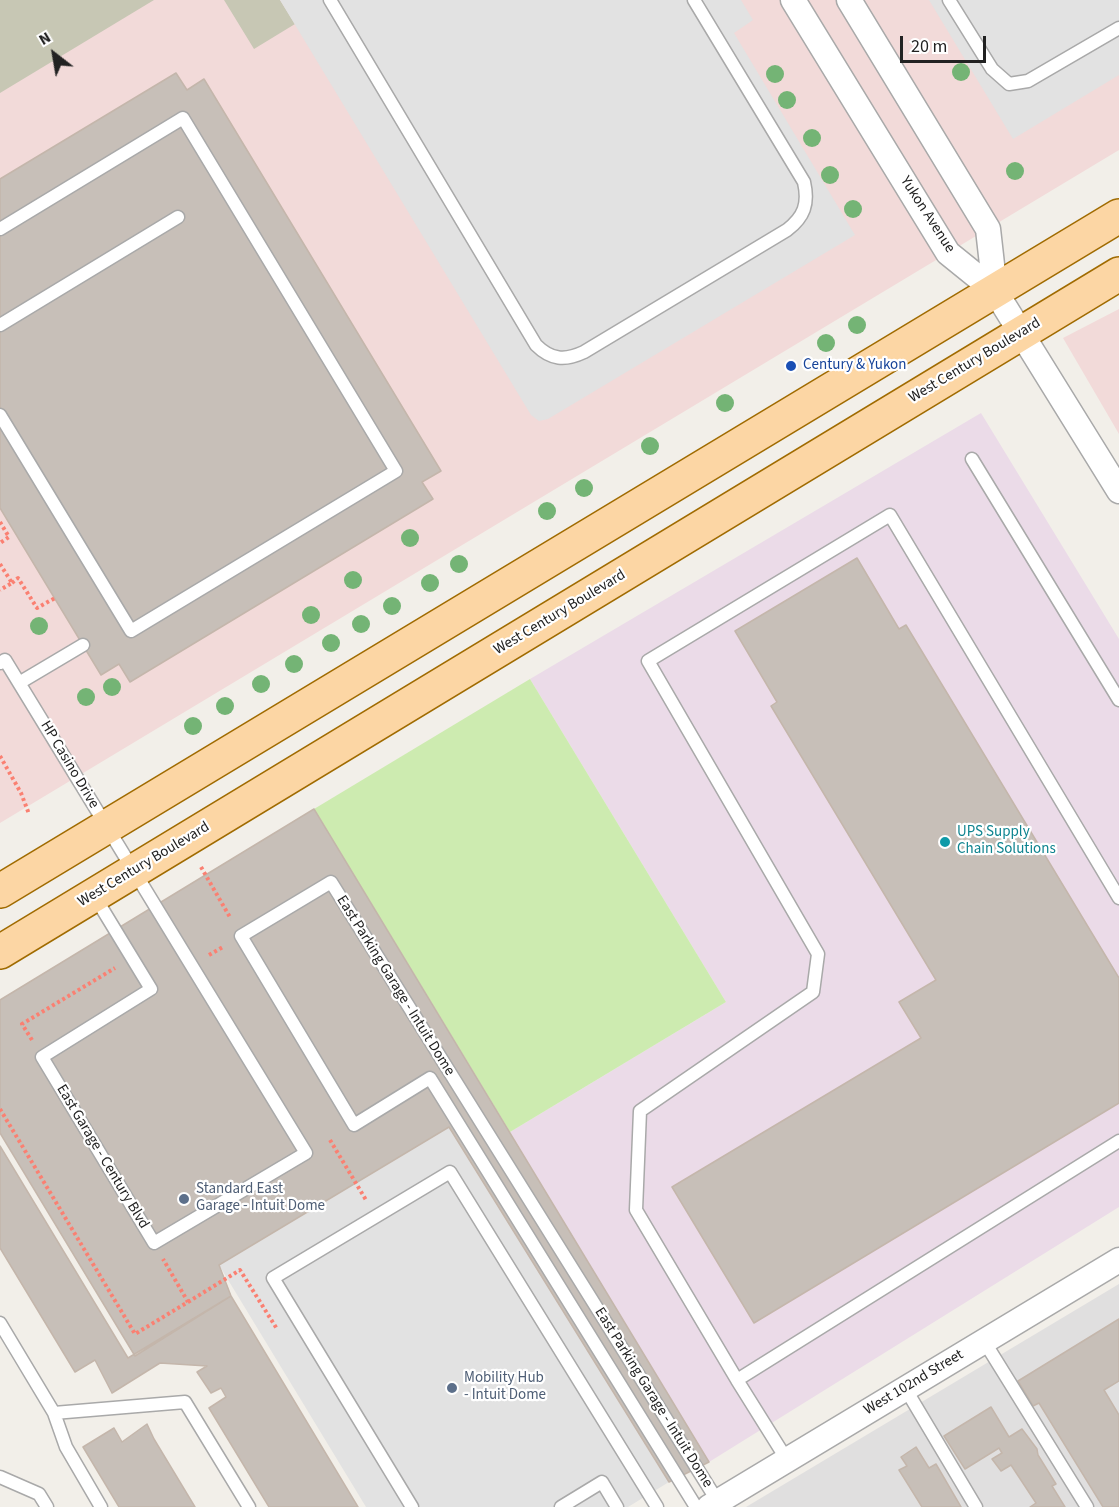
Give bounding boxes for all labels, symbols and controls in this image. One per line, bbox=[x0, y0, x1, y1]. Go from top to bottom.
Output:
north arrow bbox=[24, 24, 84, 84]
scale bar bbox=[903, 24, 988, 62]
text: N bbox=[34, 26, 55, 51]
text: 20 m bbox=[911, 34, 947, 59]
street label: Yukon Avenue bbox=[896, 173, 958, 257]
street label: West Century Boulevard bbox=[906, 315, 1044, 407]
place label: Century & Yukon bbox=[803, 357, 906, 375]
marker: Century & Yukon bbox=[784, 359, 798, 373]
street label: West Century Boulevard bbox=[491, 567, 629, 659]
street label: HP Casino Drive bbox=[36, 718, 102, 812]
street label: West Century Boulevard bbox=[75, 819, 213, 911]
place label: UPS Supply Chain Solutions bbox=[957, 824, 1056, 859]
marker: UPS Supply Chain Solutions bbox=[938, 835, 952, 849]
street label: East Parking Garage - Intuit Dome bbox=[332, 893, 458, 1079]
street label: East Garage - Century Blvd bbox=[52, 1082, 152, 1232]
place label: Standard East Garage - Intuit Dome bbox=[196, 1181, 325, 1216]
marker: Standard East Garage - Intuit Dome bbox=[177, 1192, 191, 1206]
street label: East Parking Garage - Intuit Dome bbox=[590, 1305, 716, 1491]
street label: West 102nd Street bbox=[861, 1346, 967, 1420]
place label: Mobility Hub - Intuit Dome bbox=[464, 1370, 546, 1405]
marker: Mobility Hub - Intuit Dome bbox=[445, 1381, 459, 1395]

